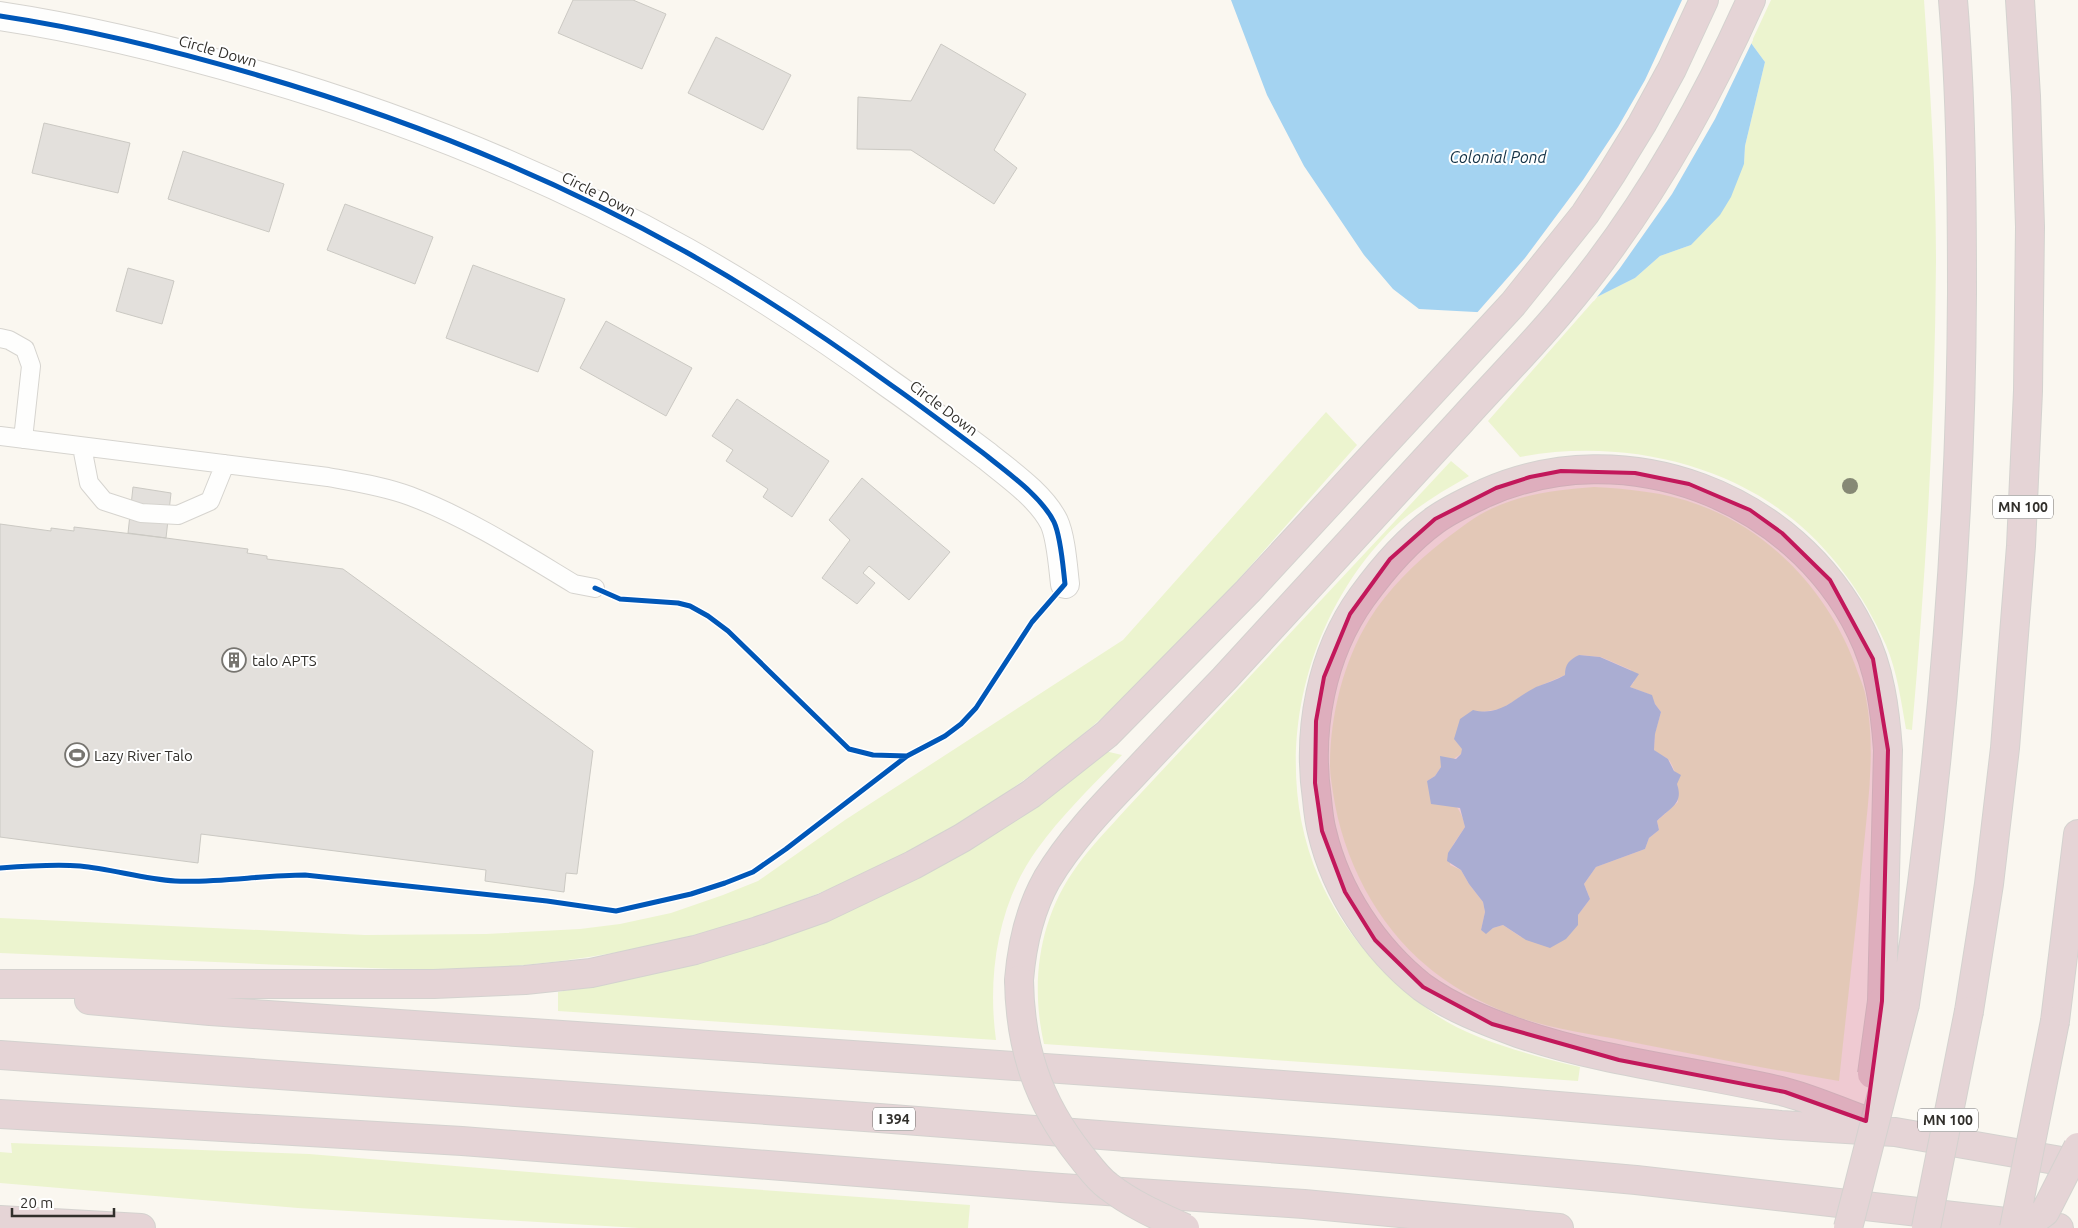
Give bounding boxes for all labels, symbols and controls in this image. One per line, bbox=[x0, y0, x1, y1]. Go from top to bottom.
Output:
street label: Circle Down bbox=[177, 32, 259, 70]
water label: Colonial Pond bbox=[1450, 148, 1548, 166]
street label: Circle Down bbox=[559, 168, 639, 220]
street label: Circle Down bbox=[907, 377, 981, 439]
road number: MN 100 bbox=[1993, 496, 2053, 518]
building icon: talo APTS bbox=[221, 647, 247, 673]
place label: talo APTS bbox=[252, 652, 317, 669]
sports icon: Lazy River Talo bbox=[64, 742, 90, 768]
place label: Lazy River Talo bbox=[94, 747, 193, 764]
road number: I 394 bbox=[873, 1108, 915, 1130]
road number: MN 100 bbox=[1918, 1108, 1978, 1132]
scale bar bbox=[12, 1186, 115, 1218]
text: 20 m bbox=[20, 1194, 53, 1211]

